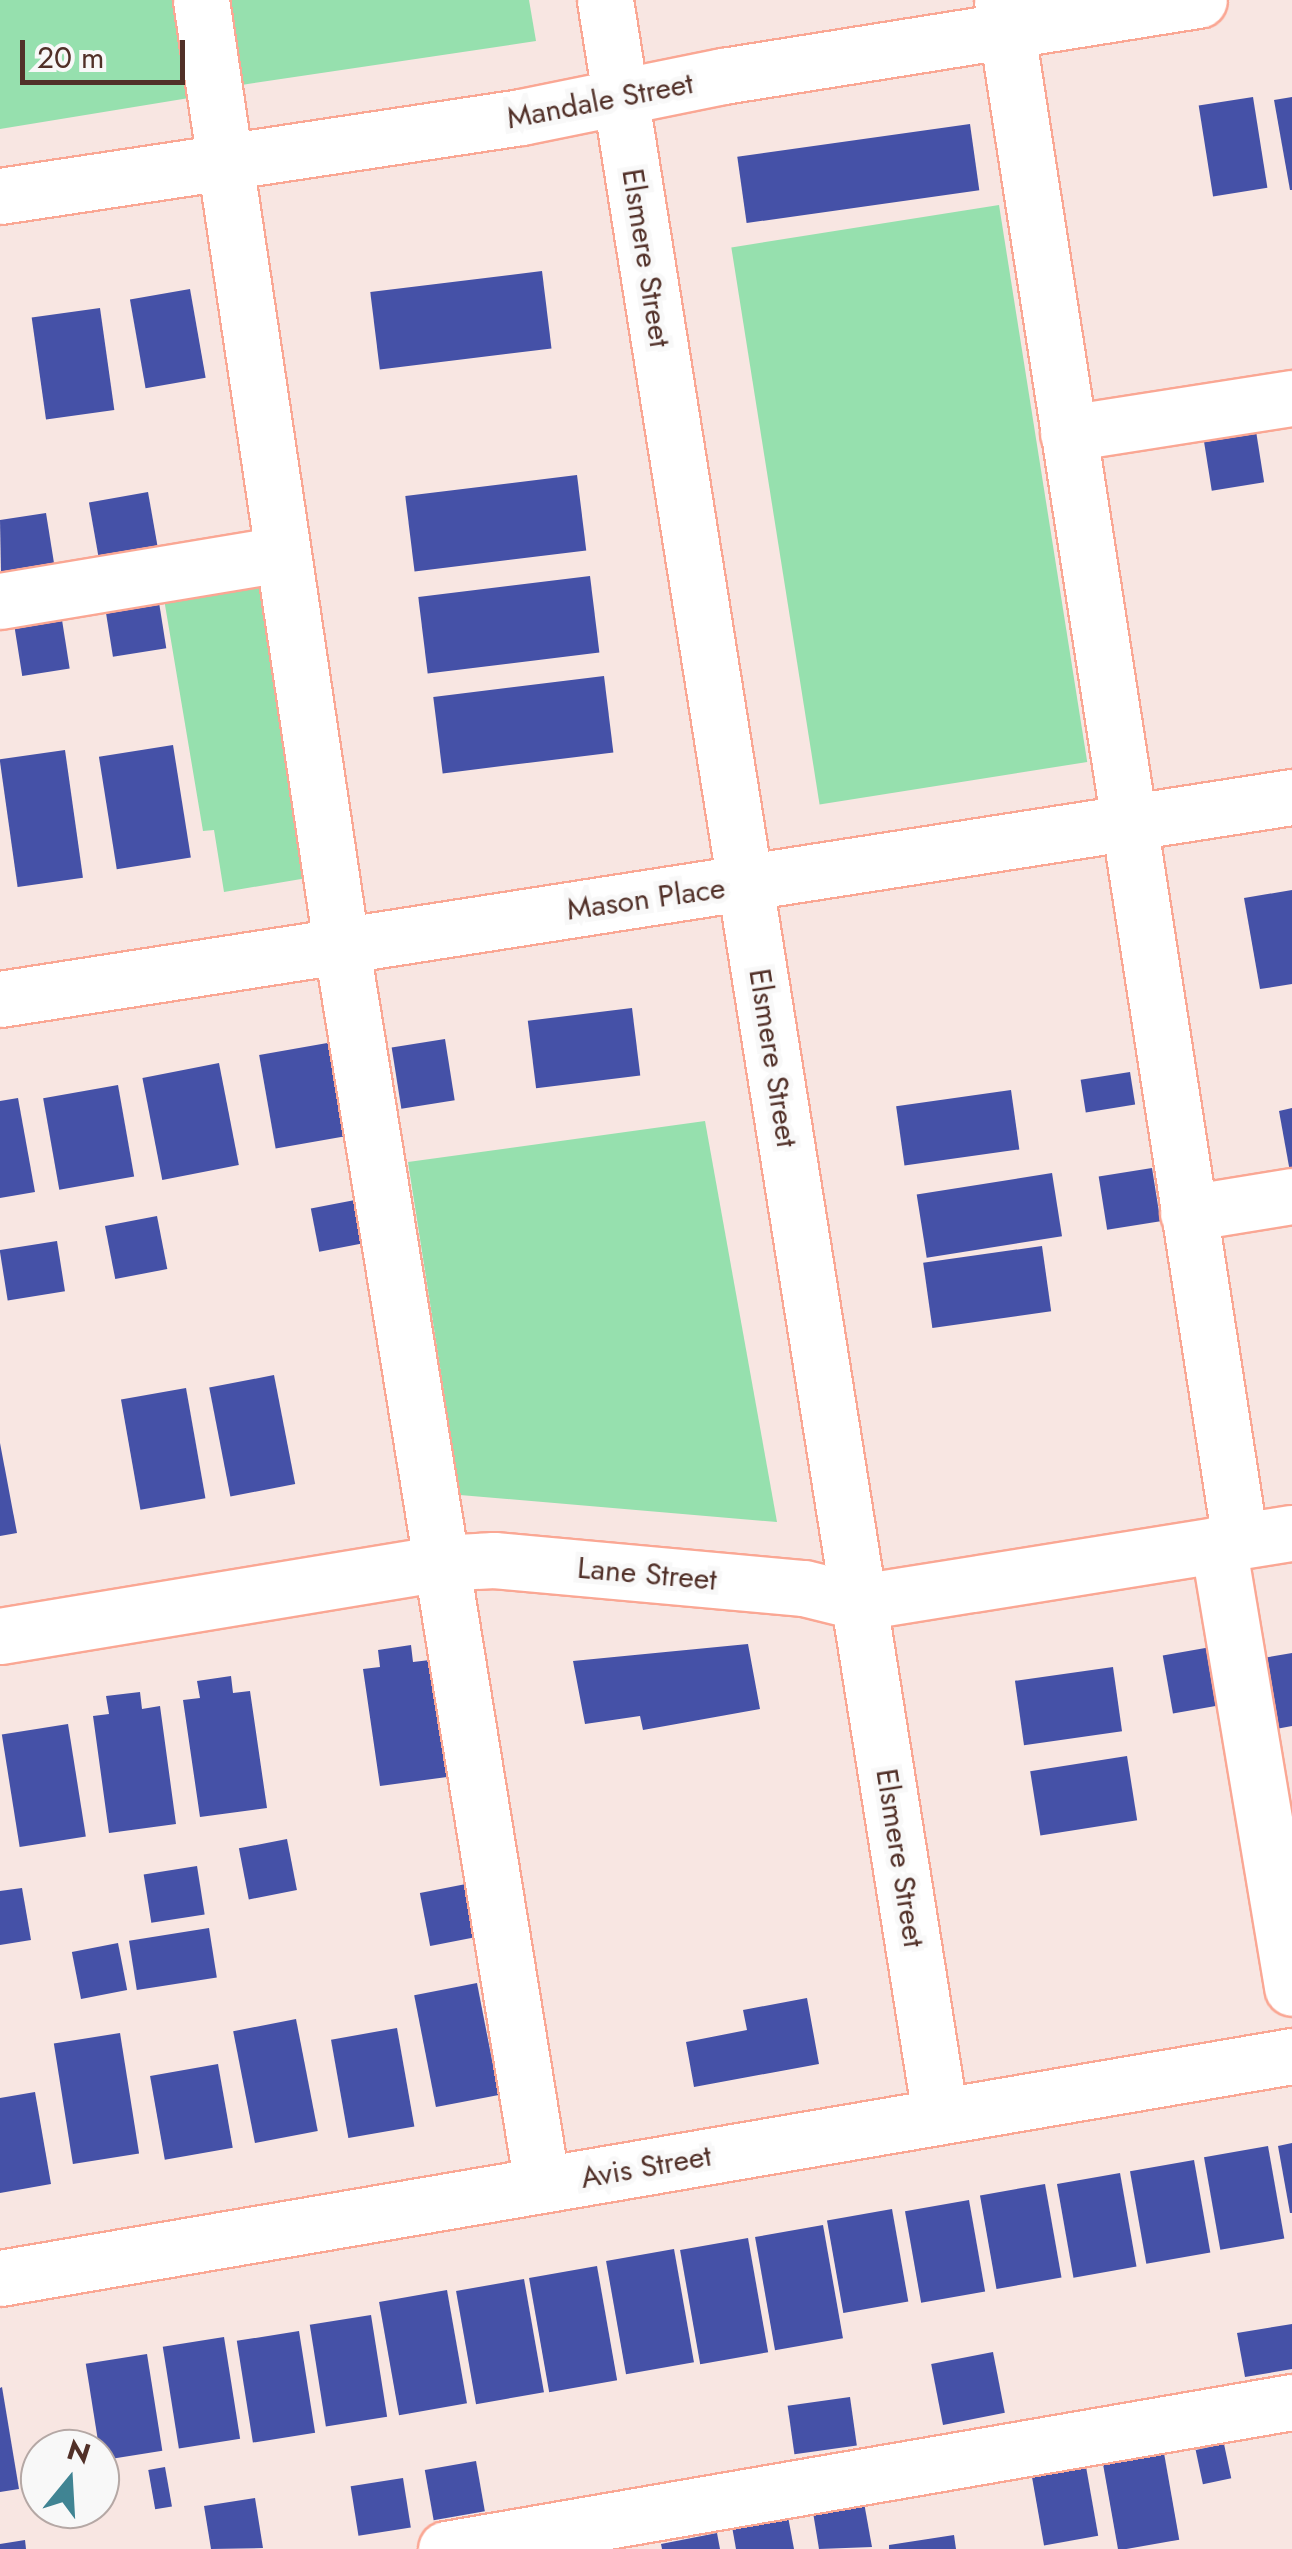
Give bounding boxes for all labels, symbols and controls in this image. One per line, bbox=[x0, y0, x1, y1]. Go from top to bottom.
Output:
scale bar bbox=[25, 20, 190, 82]
text: 20 m bbox=[37, 36, 104, 79]
street label: Mandale Street bbox=[504, 65, 696, 137]
street label: Elsmere Street bbox=[614, 166, 678, 350]
street label: Mason Place bbox=[565, 870, 727, 928]
street label: Elsmere Street bbox=[741, 966, 805, 1150]
street label: Lane Street bbox=[576, 1550, 718, 1598]
street label: Elsmere Street bbox=[868, 1766, 932, 1950]
street label: Avis Street bbox=[578, 2138, 714, 2196]
north arrow bbox=[20, 2429, 120, 2529]
text: N bbox=[62, 2429, 96, 2475]

